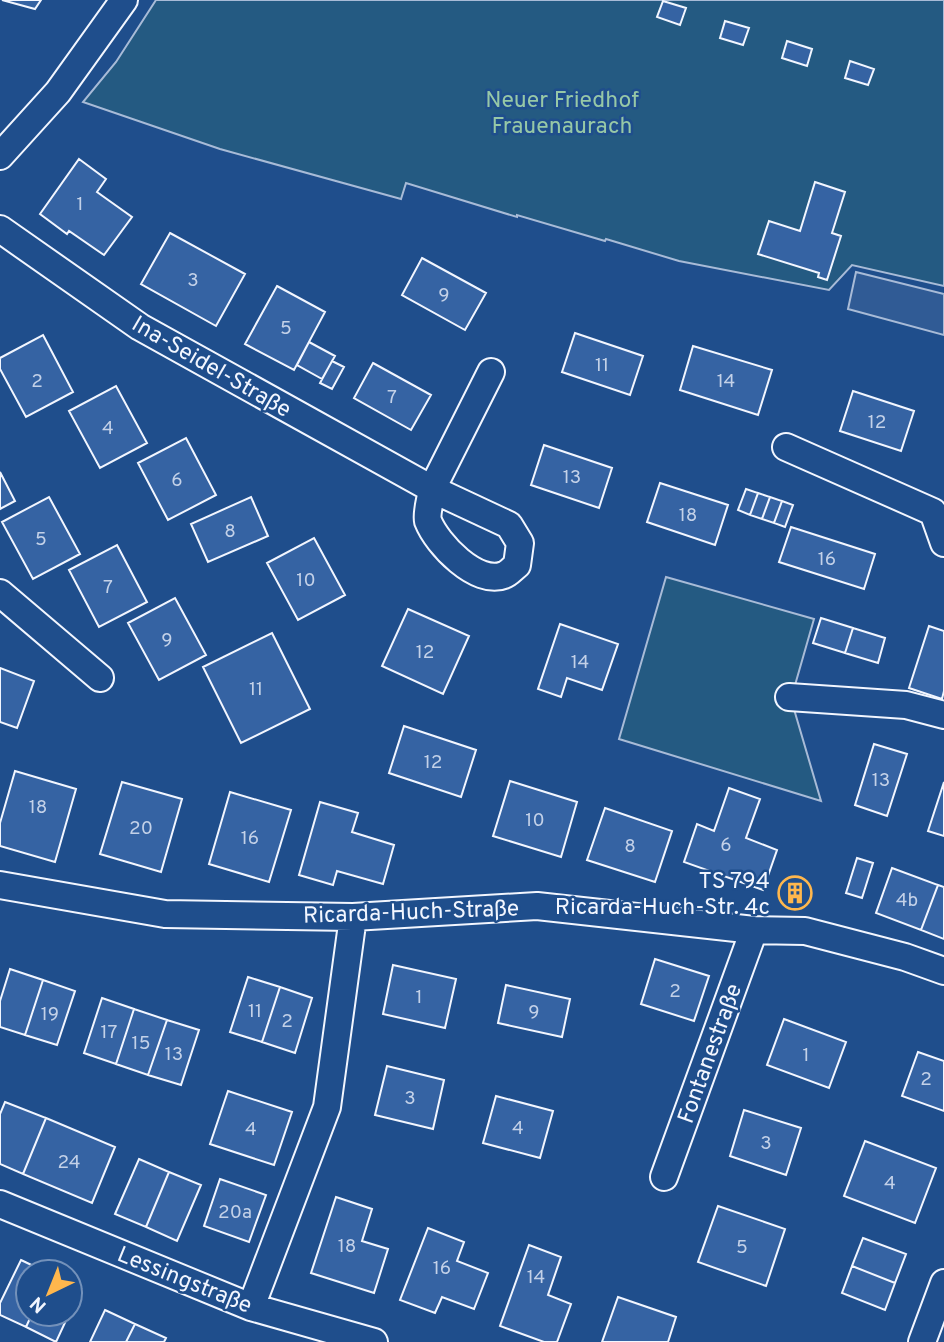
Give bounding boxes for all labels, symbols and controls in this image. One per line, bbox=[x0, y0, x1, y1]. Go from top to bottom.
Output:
park label: Neuer Friedhof Frauenaurach bbox=[485, 87, 639, 142]
house number: 1 bbox=[76, 193, 84, 217]
house number: 3 bbox=[187, 269, 199, 293]
house number: 9 bbox=[438, 284, 450, 308]
street label: Ina-Seidel-Straße bbox=[126, 311, 296, 426]
house number: 5 bbox=[280, 317, 292, 341]
house number: 11 bbox=[595, 354, 609, 378]
house number: 2 bbox=[31, 370, 43, 394]
house number: 14 bbox=[717, 370, 735, 394]
house number: 7 bbox=[387, 386, 397, 410]
house number: 12 bbox=[868, 411, 886, 435]
house number: 4 bbox=[102, 417, 114, 441]
house number: 13 bbox=[563, 466, 581, 490]
house number: 6 bbox=[171, 469, 183, 493]
house number: 18 bbox=[679, 504, 697, 528]
house number: 8 bbox=[224, 520, 236, 544]
house number: 5 bbox=[35, 528, 47, 552]
house number: 16 bbox=[818, 548, 836, 572]
house number: 10 bbox=[296, 569, 316, 593]
house number: 7 bbox=[103, 576, 113, 600]
house number: 9 bbox=[161, 629, 173, 653]
house number: 12 bbox=[416, 641, 434, 665]
house number: 14 bbox=[571, 651, 589, 675]
house number: 11 bbox=[249, 678, 263, 702]
house number: 12 bbox=[424, 751, 442, 775]
house number: 13 bbox=[872, 769, 890, 793]
house number: 18 bbox=[29, 796, 47, 820]
house number: 10 bbox=[525, 809, 545, 833]
house number: 20 bbox=[129, 817, 153, 841]
house number: 16 bbox=[241, 827, 259, 851]
house number: 6 bbox=[720, 834, 732, 858]
house number: 8 bbox=[624, 835, 636, 859]
place label: TS 794 Ricarda-Huch-Str. 4c bbox=[555, 868, 770, 923]
building icon: TS 794 Ricarda-Huch-Str. 4c bbox=[776, 874, 814, 912]
house number: 4b bbox=[896, 889, 918, 913]
street label: Ricarda-Huch-Straße bbox=[302, 895, 520, 932]
house number: 2 bbox=[669, 980, 681, 1004]
street label: Fontanestraße bbox=[673, 980, 750, 1128]
house number: 1 bbox=[415, 986, 423, 1010]
house number: 11 bbox=[248, 1000, 262, 1024]
house number: 9 bbox=[528, 1001, 540, 1025]
house number: 19 bbox=[41, 1003, 59, 1027]
house number: 2 bbox=[281, 1010, 293, 1034]
house number: 17 bbox=[101, 1021, 118, 1045]
house number: 15 bbox=[132, 1032, 150, 1056]
house number: 13 bbox=[165, 1043, 183, 1067]
house number: 1 bbox=[802, 1044, 810, 1068]
house number: 2 bbox=[920, 1068, 932, 1092]
house number: 3 bbox=[404, 1087, 416, 1111]
house number: 4 bbox=[512, 1117, 524, 1141]
house number: 4 bbox=[245, 1118, 257, 1142]
house number: 3 bbox=[760, 1132, 772, 1156]
house number: 24 bbox=[57, 1151, 81, 1175]
house number: 4 bbox=[884, 1172, 896, 1196]
house number: 20a bbox=[218, 1201, 252, 1225]
house number: 18 bbox=[338, 1235, 356, 1259]
house number: 5 bbox=[736, 1236, 748, 1260]
street label: Lessingstraße bbox=[112, 1241, 256, 1321]
house number: 16 bbox=[433, 1257, 451, 1281]
north arrow bbox=[14, 1258, 84, 1328]
house number: 14 bbox=[527, 1266, 545, 1290]
text: N bbox=[26, 1291, 52, 1317]

